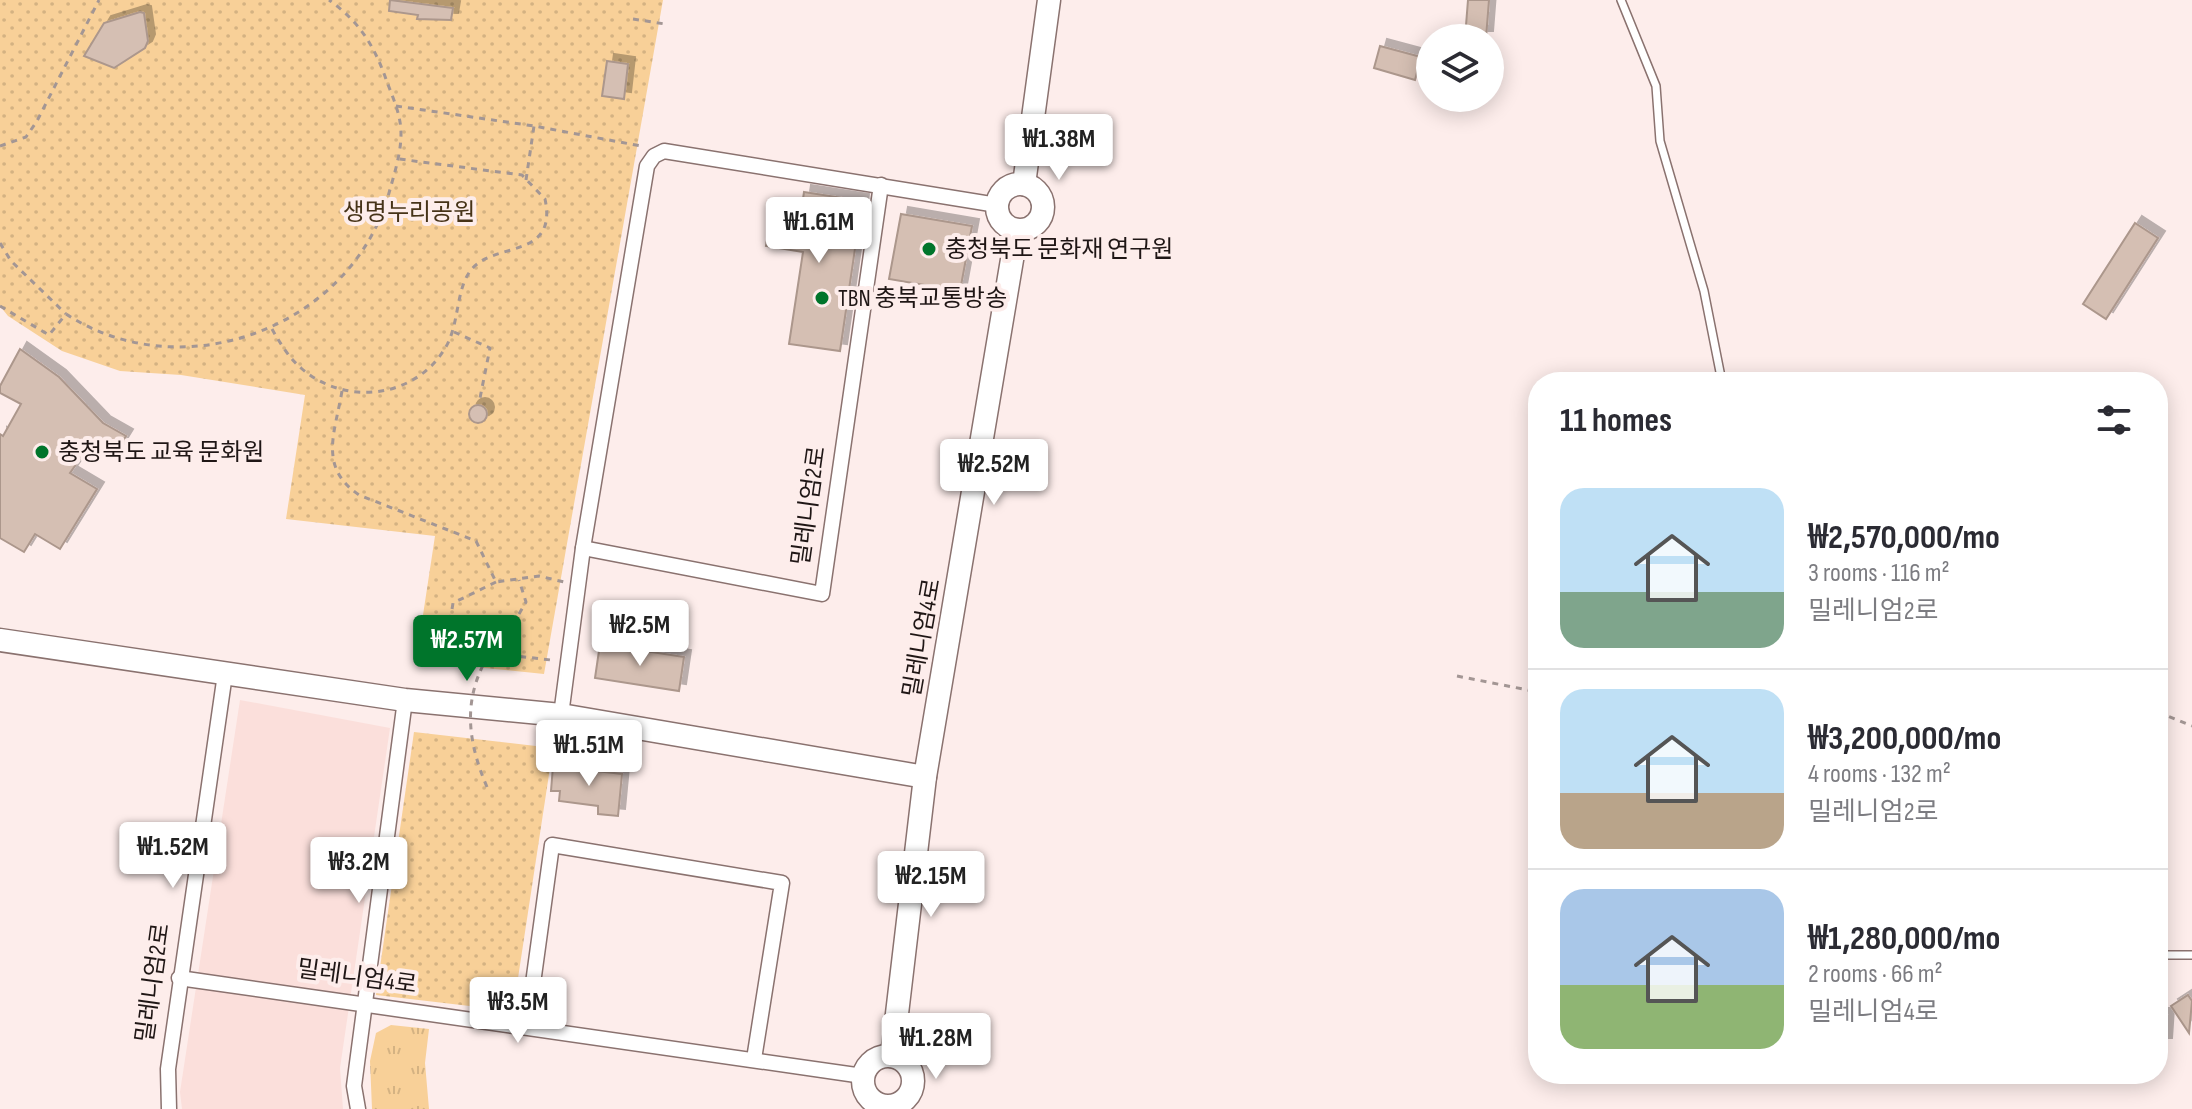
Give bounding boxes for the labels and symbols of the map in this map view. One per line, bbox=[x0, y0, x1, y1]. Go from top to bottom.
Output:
pin: ₩1.38M bbox=[994, 114, 1124, 182]
pin: ₩1.61M bbox=[754, 197, 884, 265]
park label: 생명누리공원 bbox=[343, 198, 475, 227]
place label: 충청북도 문화재 연구원 bbox=[945, 235, 1173, 264]
marker: 충청북도 문화재 연구원 bbox=[920, 240, 938, 258]
place label: TBN 충북교통방송 bbox=[838, 284, 1007, 313]
marker: TBN 충북교통방송 bbox=[813, 289, 831, 307]
place label: 충청북도 교육 문화원 bbox=[58, 438, 264, 467]
pin: ₩2.52M bbox=[929, 439, 1059, 507]
marker: 충청북도 교육 문화원 bbox=[33, 443, 51, 461]
street label: 밀레니엄2로 bbox=[786, 444, 832, 568]
street label: 밀레니엄4로 bbox=[897, 576, 947, 700]
pin: ₩2.5M bbox=[584, 600, 696, 668]
pin: ₩2.57M bbox=[402, 615, 532, 683]
pin: ₩1.51M bbox=[524, 720, 654, 788]
pin: ₩1.52M bbox=[108, 822, 238, 890]
pin: ₩3.2M bbox=[303, 837, 415, 905]
pin: ₩2.15M bbox=[866, 851, 996, 919]
street label: 밀레니엄2로 bbox=[130, 921, 176, 1045]
street label: 밀레니엄4로 bbox=[295, 954, 419, 1000]
pin: ₩3.5M bbox=[462, 977, 574, 1045]
pin: ₩1.28M bbox=[871, 1013, 1001, 1081]

